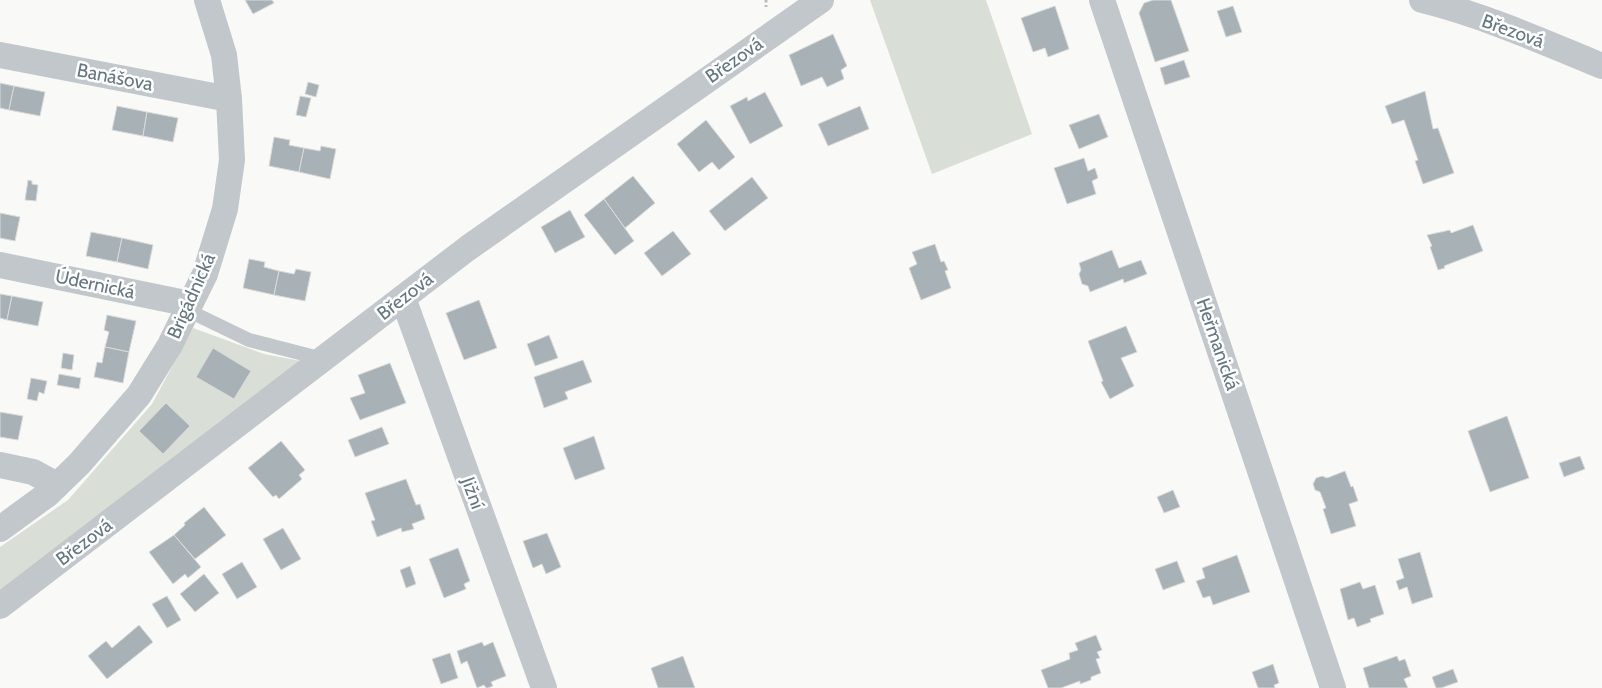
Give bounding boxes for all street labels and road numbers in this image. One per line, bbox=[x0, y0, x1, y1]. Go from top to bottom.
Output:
street label: Březová bbox=[1479, 9, 1547, 53]
street label: Březová bbox=[701, 32, 767, 88]
street label: Banášova bbox=[75, 58, 155, 96]
street label: Brigádnická bbox=[162, 250, 220, 342]
street label: Údernická bbox=[53, 263, 137, 304]
street label: Březová bbox=[373, 267, 437, 325]
street label: Heřmanická bbox=[1192, 295, 1244, 393]
street label: Jižní bbox=[456, 473, 489, 512]
street label: Březová bbox=[51, 513, 117, 571]

